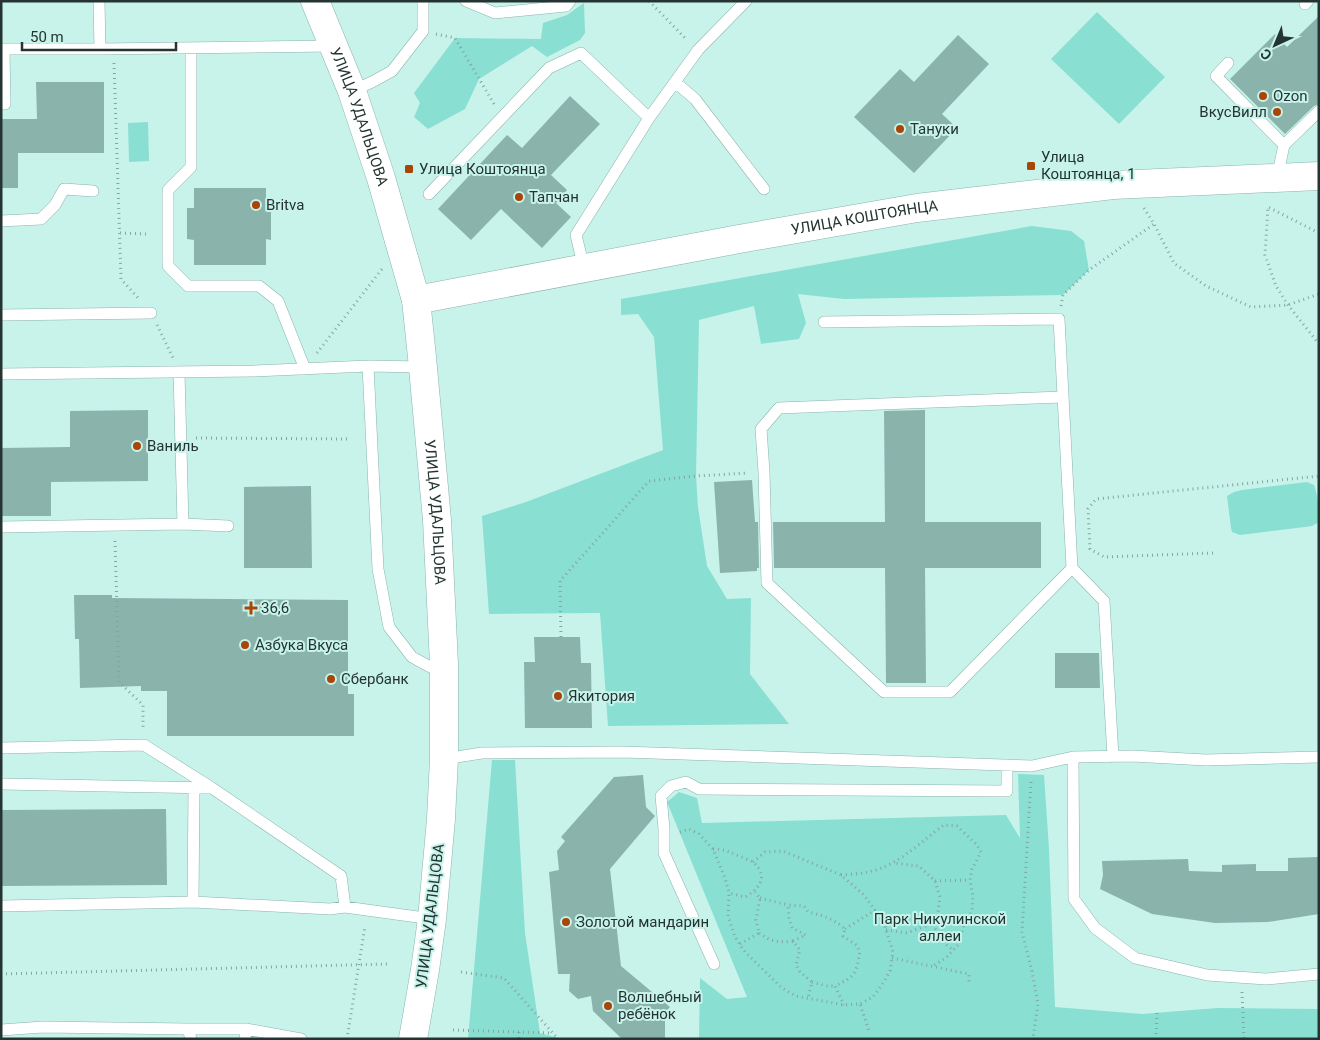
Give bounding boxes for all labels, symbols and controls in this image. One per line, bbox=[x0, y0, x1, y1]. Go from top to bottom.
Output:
scale bar bbox=[22, 20, 176, 52]
north arrow bbox=[1250, 20, 1300, 70]
text: 50 m bbox=[30, 28, 64, 46]
street label: УЛИЦА УДАЛЬЦОВА bbox=[326, 45, 392, 188]
text: С bbox=[1257, 45, 1275, 63]
place label: Ozon bbox=[1273, 87, 1307, 105]
marker: Ozon bbox=[1257, 90, 1269, 102]
place label: ВкусВилл bbox=[1199, 103, 1267, 121]
marker: ВкусВилл bbox=[1271, 106, 1283, 118]
place label: Тануки bbox=[910, 120, 959, 138]
marker: Тануки bbox=[894, 123, 906, 135]
place label: Улица Коштоянца, 1 bbox=[1041, 148, 1136, 183]
place label: Улица Коштоянца bbox=[419, 160, 546, 178]
marker: Улица Коштоянца, 1 bbox=[1025, 160, 1037, 172]
marker: Улица Коштоянца bbox=[403, 163, 415, 175]
place label: Тапчан bbox=[529, 188, 579, 206]
marker: Тапчан bbox=[513, 191, 525, 203]
place label: Britva bbox=[266, 196, 304, 214]
street label: УЛИЦА КОШТОЯНЦА bbox=[790, 197, 939, 239]
marker: Britva bbox=[250, 199, 262, 211]
place label: Ваниль bbox=[147, 437, 199, 455]
street label: УЛИЦА УДАЛЬЦОВА bbox=[421, 439, 449, 585]
marker: Ваниль bbox=[131, 440, 143, 452]
place label: 36,6 bbox=[261, 599, 289, 617]
marker: 36,6 bbox=[245, 602, 257, 614]
place label: Азбука Вкуса bbox=[255, 636, 348, 654]
marker: Азбука Вкуса bbox=[239, 639, 251, 651]
place label: Сбербанк bbox=[341, 670, 409, 688]
marker: Сбербанк bbox=[325, 673, 337, 685]
place label: Якитория bbox=[568, 687, 635, 705]
marker: Якитория bbox=[552, 690, 564, 702]
street label: УЛИЦА УДАЛЬЦОВА bbox=[412, 842, 448, 989]
park label: Парк Никулинской аллеи bbox=[874, 910, 1006, 945]
place label: Золотой мандарин bbox=[576, 913, 709, 931]
marker: Золотой мандарин bbox=[560, 916, 572, 928]
place label: Волшебный ребёнок bbox=[618, 988, 702, 1023]
marker: Волшебный ребёнок bbox=[602, 1000, 614, 1012]

